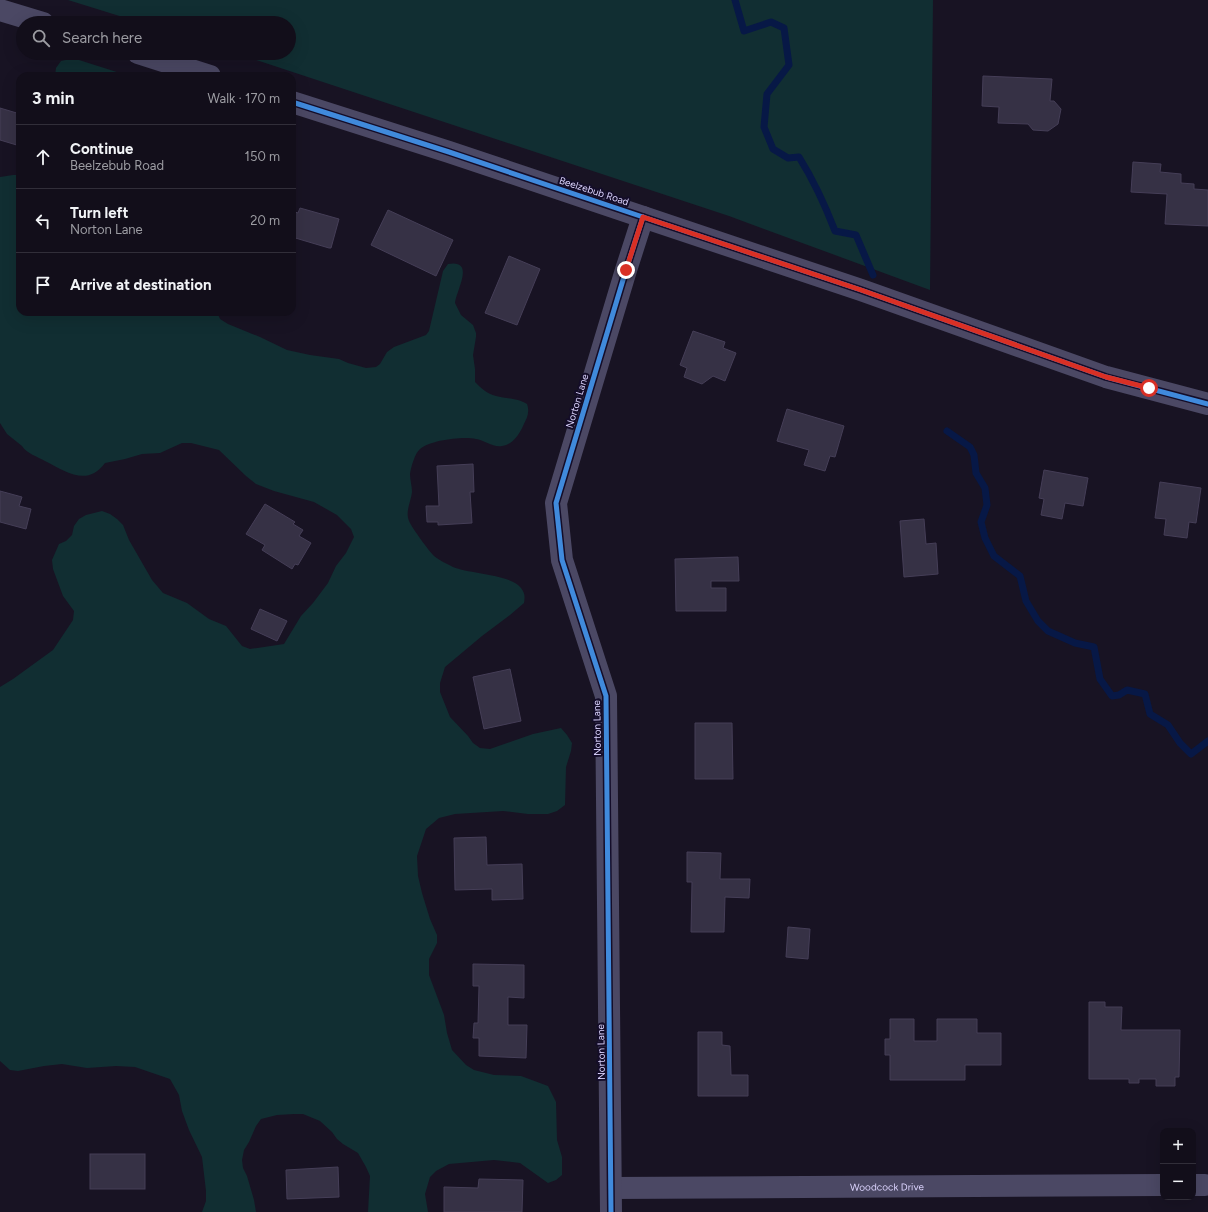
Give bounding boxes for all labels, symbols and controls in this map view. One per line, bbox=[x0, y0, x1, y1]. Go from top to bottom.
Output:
search box bbox=[16, 16, 296, 60]
icon: search bbox=[30, 27, 52, 49]
text: Search here bbox=[62, 29, 142, 47]
text: 3 min bbox=[32, 88, 74, 108]
text: Walk · 170 m bbox=[208, 91, 280, 106]
text: Continue bbox=[70, 140, 133, 158]
icon: ahead bbox=[32, 146, 54, 168]
text: 150 m bbox=[245, 149, 280, 164]
text: Beelzebub Road bbox=[70, 158, 164, 173]
street label: Beelzebub Road bbox=[558, 174, 631, 208]
text: Turn left bbox=[70, 204, 128, 222]
icon: left bbox=[32, 210, 54, 232]
text: 20 m bbox=[250, 213, 280, 228]
text: Norton Lane bbox=[70, 222, 143, 237]
route end bbox=[617, 261, 635, 279]
icon: arrive bbox=[32, 274, 54, 296]
text: Arrive at destination bbox=[70, 276, 211, 294]
street label: Norton Lane bbox=[563, 372, 592, 430]
route start bbox=[1140, 379, 1158, 397]
street label: Norton Lane bbox=[590, 699, 604, 756]
street label: Norton Lane bbox=[594, 1023, 608, 1080]
map controls bbox=[1160, 1128, 1196, 1200]
button: + bbox=[1160, 1128, 1196, 1164]
button: − bbox=[1160, 1164, 1196, 1200]
street label: Woodcock Drive bbox=[850, 1180, 924, 1193]

